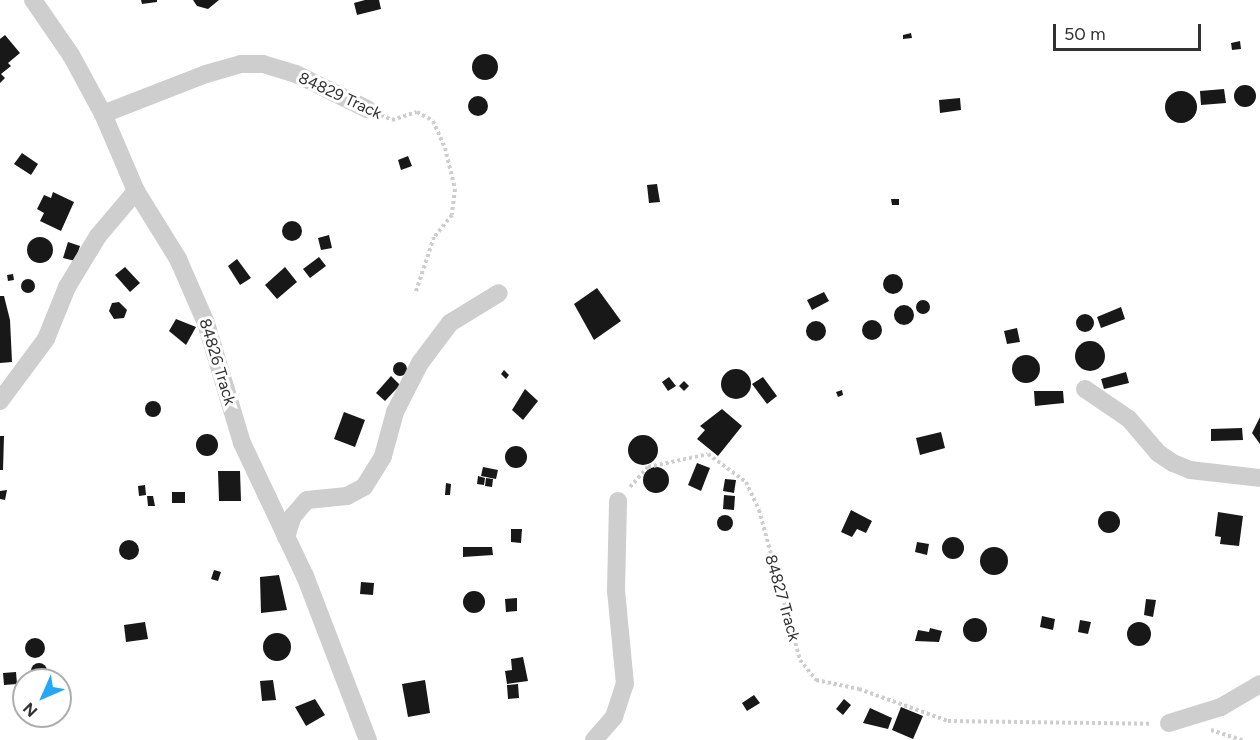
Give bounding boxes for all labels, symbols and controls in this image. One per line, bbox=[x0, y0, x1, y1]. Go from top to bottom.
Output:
scale bar bbox=[1056, 12, 1204, 50]
text: 50 m bbox=[1064, 23, 1106, 45]
street label: 84829 Track bbox=[295, 68, 385, 124]
street label: 84826 Track bbox=[195, 316, 239, 408]
street label: 84827 Track bbox=[760, 553, 804, 643]
north arrow bbox=[12, 668, 72, 728]
text: N bbox=[19, 699, 41, 721]

